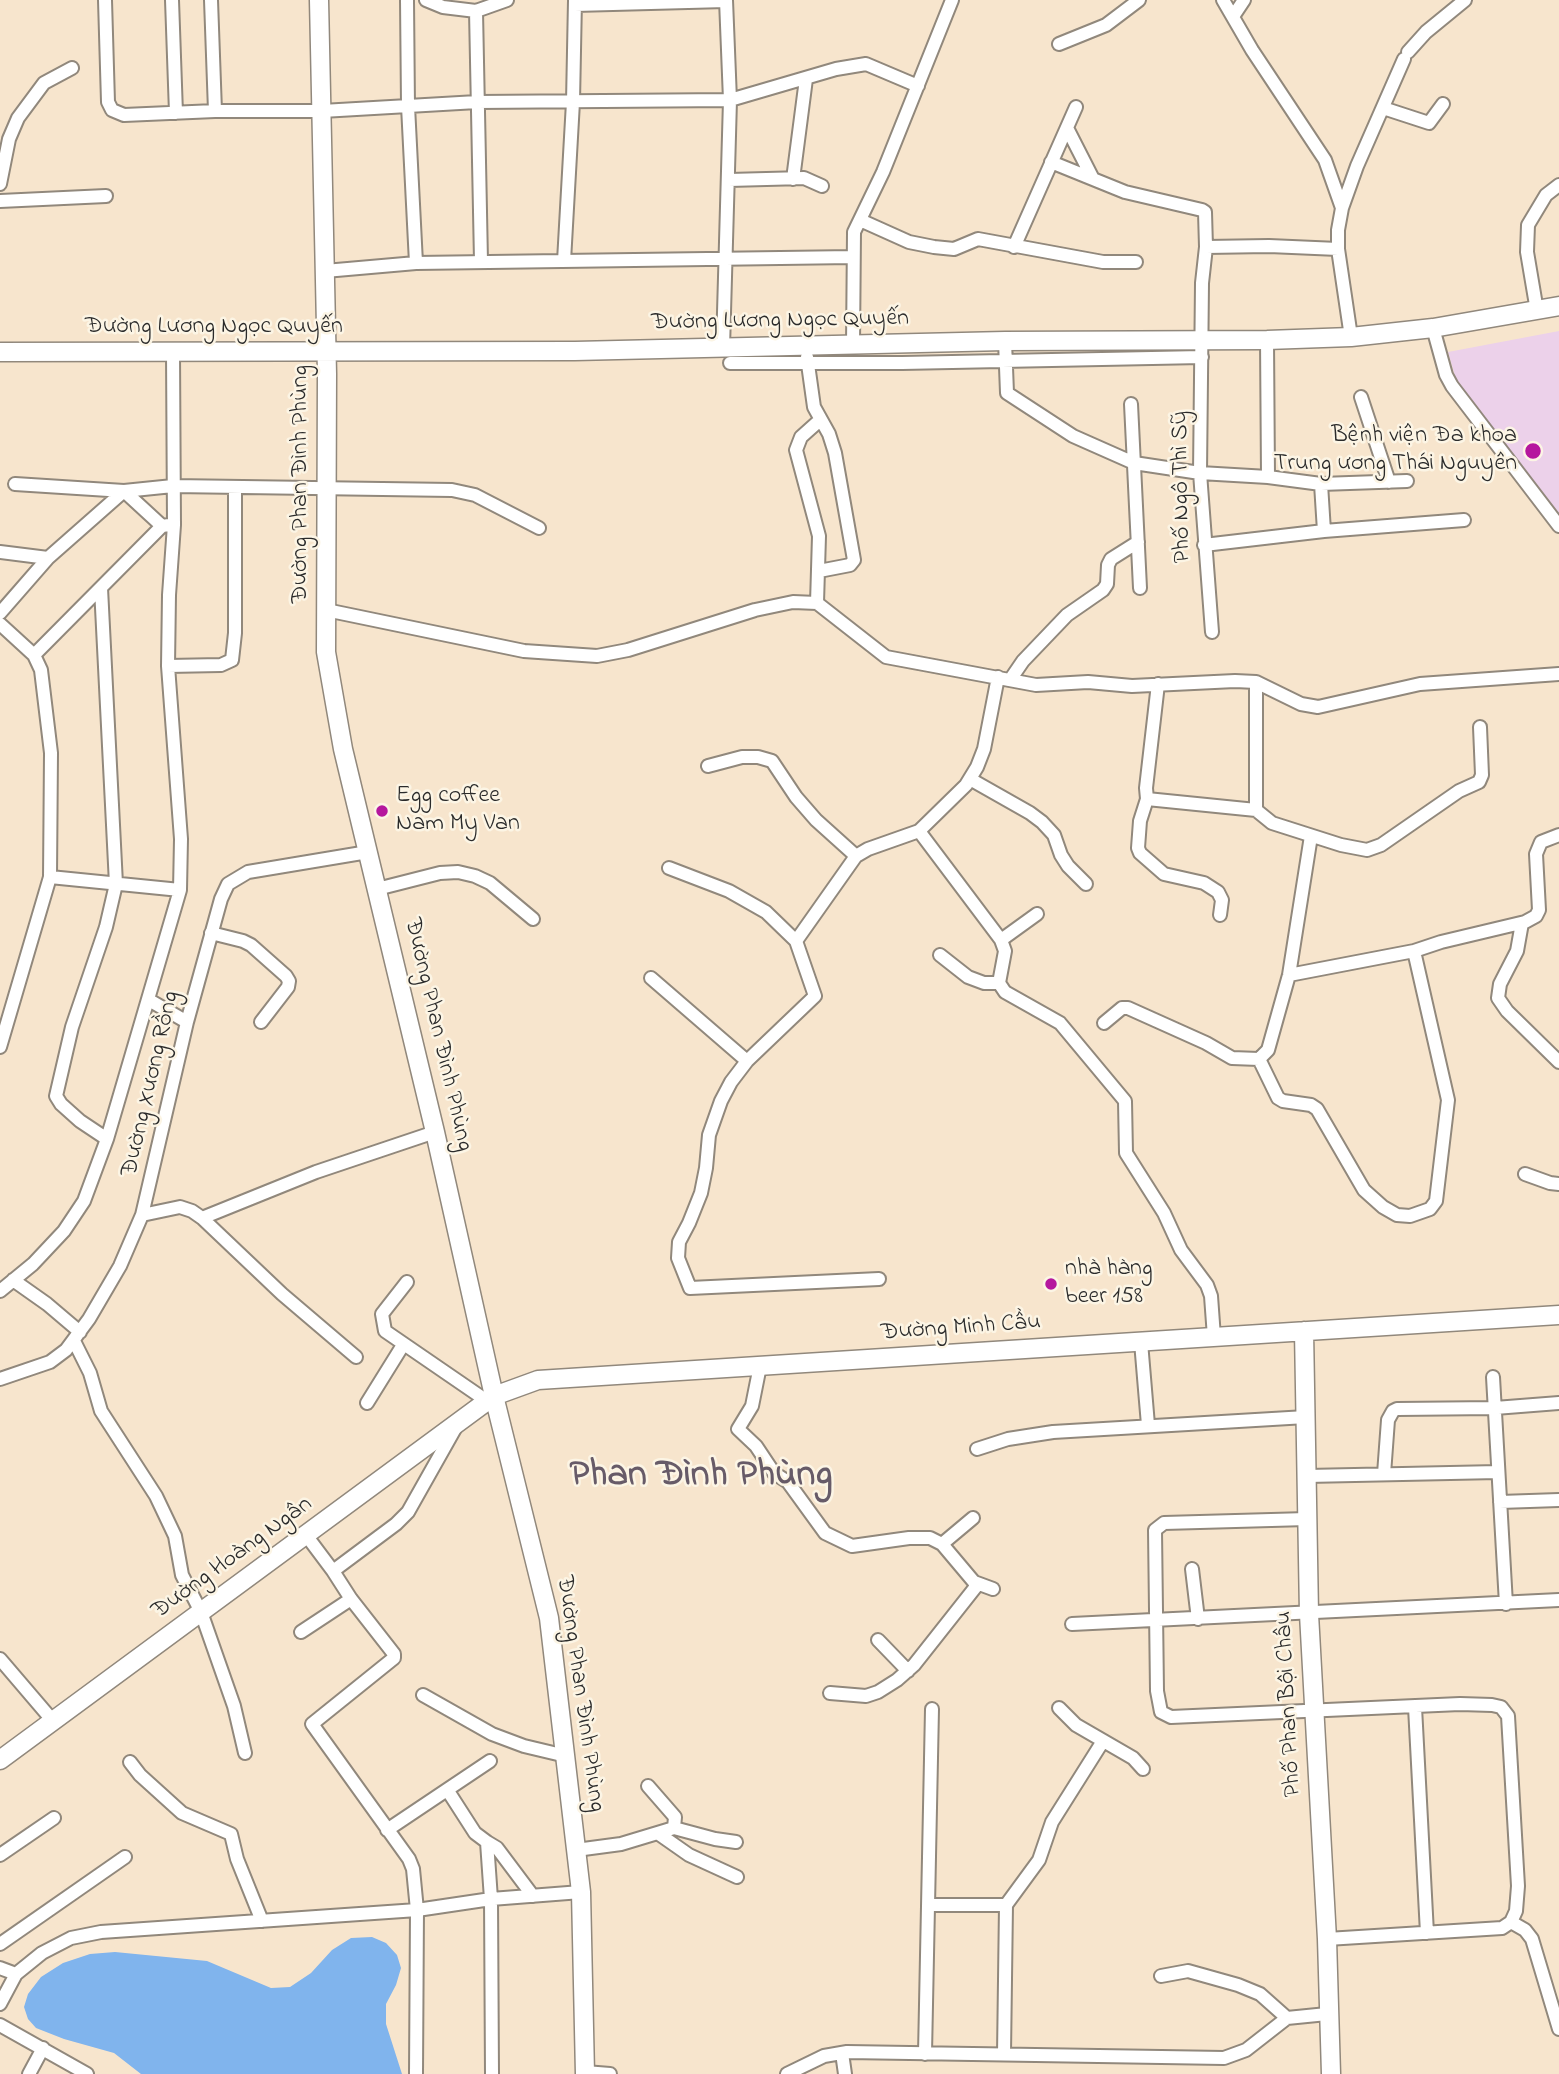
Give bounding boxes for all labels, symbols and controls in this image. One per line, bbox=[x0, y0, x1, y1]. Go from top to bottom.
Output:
street label: Đường Lương Ngọc Quyến bbox=[651, 305, 909, 339]
street label: Đường Lương Ngọc Quyến bbox=[85, 314, 343, 342]
street label: Đường Phan Đình Phùng bbox=[288, 365, 316, 603]
street label: Phố Ngô Thì Sỹ bbox=[1167, 411, 1199, 563]
place label: Bệnh viện Đa khoa Trung ương Thái Nguyên bbox=[1274, 423, 1517, 479]
marker: Bệnh viện Đa khoa Trung ương Thái Nguyên bbox=[1523, 441, 1543, 461]
place label: Egg coffee Nam My Van bbox=[396, 783, 520, 839]
marker: Egg coffee Nam My Van bbox=[374, 803, 390, 819]
street label: Đường Phan Đình Phùng bbox=[396, 916, 478, 1154]
street label: Đường Xương Rồng bbox=[117, 989, 187, 1179]
place label: nhà hàng beer 158 bbox=[1065, 1256, 1153, 1312]
marker: nhà hàng beer 158 bbox=[1043, 1276, 1059, 1292]
street label: Đường Minh Cầu bbox=[880, 1309, 1042, 1349]
district label: Phan Đình Phùng bbox=[570, 1455, 832, 1501]
street label: Đường Hoàng Ngân bbox=[147, 1491, 319, 1627]
street label: Đường Phan Đình Phùng bbox=[548, 1574, 610, 1814]
street label: Phố Phan Bội Châu bbox=[1271, 1610, 1309, 1798]

